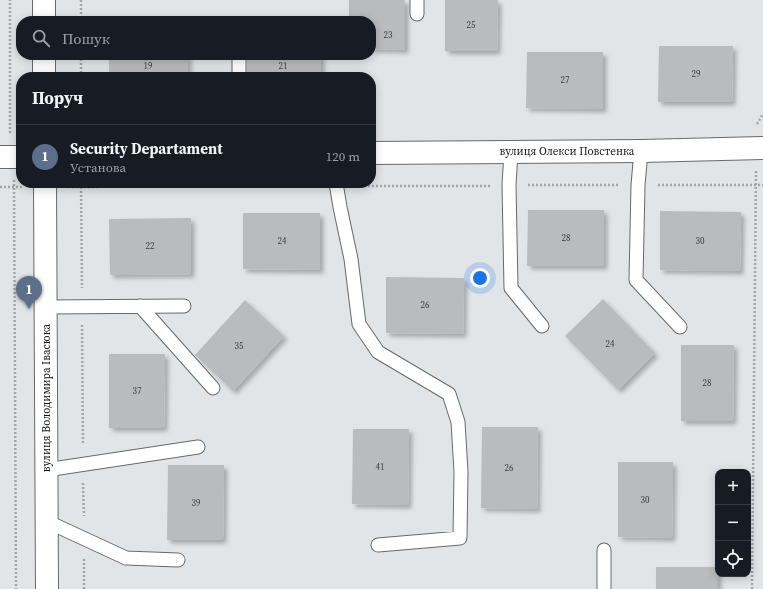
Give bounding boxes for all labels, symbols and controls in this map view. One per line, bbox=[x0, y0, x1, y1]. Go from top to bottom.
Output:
search box bbox=[16, 16, 376, 60]
house number: 25 bbox=[466, 19, 476, 31]
icon: search bbox=[30, 27, 52, 49]
text: Пошук bbox=[62, 28, 110, 49]
house number: 23 bbox=[383, 29, 393, 41]
house number: 19 bbox=[143, 60, 153, 72]
house number: 21 bbox=[278, 60, 288, 72]
house number: 29 bbox=[691, 68, 701, 80]
house number: 27 bbox=[560, 74, 570, 86]
text: Поруч bbox=[32, 86, 83, 110]
text: Security Departament bbox=[70, 138, 223, 159]
street label: вулиця Олекси Повстенка bbox=[500, 144, 635, 159]
text: 1 bbox=[41, 148, 49, 165]
text: 120 m bbox=[326, 148, 360, 165]
text: Установа bbox=[70, 159, 126, 176]
house number: 28 bbox=[561, 232, 571, 244]
house number: 24 bbox=[277, 235, 287, 247]
house number: 30 bbox=[695, 235, 705, 247]
house number: 22 bbox=[145, 240, 155, 252]
your location bbox=[470, 268, 490, 288]
pin: 1 bbox=[16, 276, 42, 309]
house number: 26 bbox=[420, 299, 430, 311]
street label: вулиця Володимира Івасюка bbox=[39, 323, 54, 472]
house number: 24 bbox=[605, 338, 615, 350]
house number: 35 bbox=[234, 340, 244, 352]
house number: 28 bbox=[702, 377, 712, 389]
house number: 37 bbox=[132, 385, 142, 397]
house number: 41 bbox=[375, 461, 385, 473]
house number: 26 bbox=[504, 462, 514, 474]
map controls bbox=[715, 469, 751, 577]
button: + bbox=[715, 469, 751, 505]
house number: 30 bbox=[640, 494, 650, 506]
house number: 39 bbox=[191, 497, 201, 509]
button: − bbox=[715, 505, 751, 541]
button: locate bbox=[715, 541, 751, 577]

